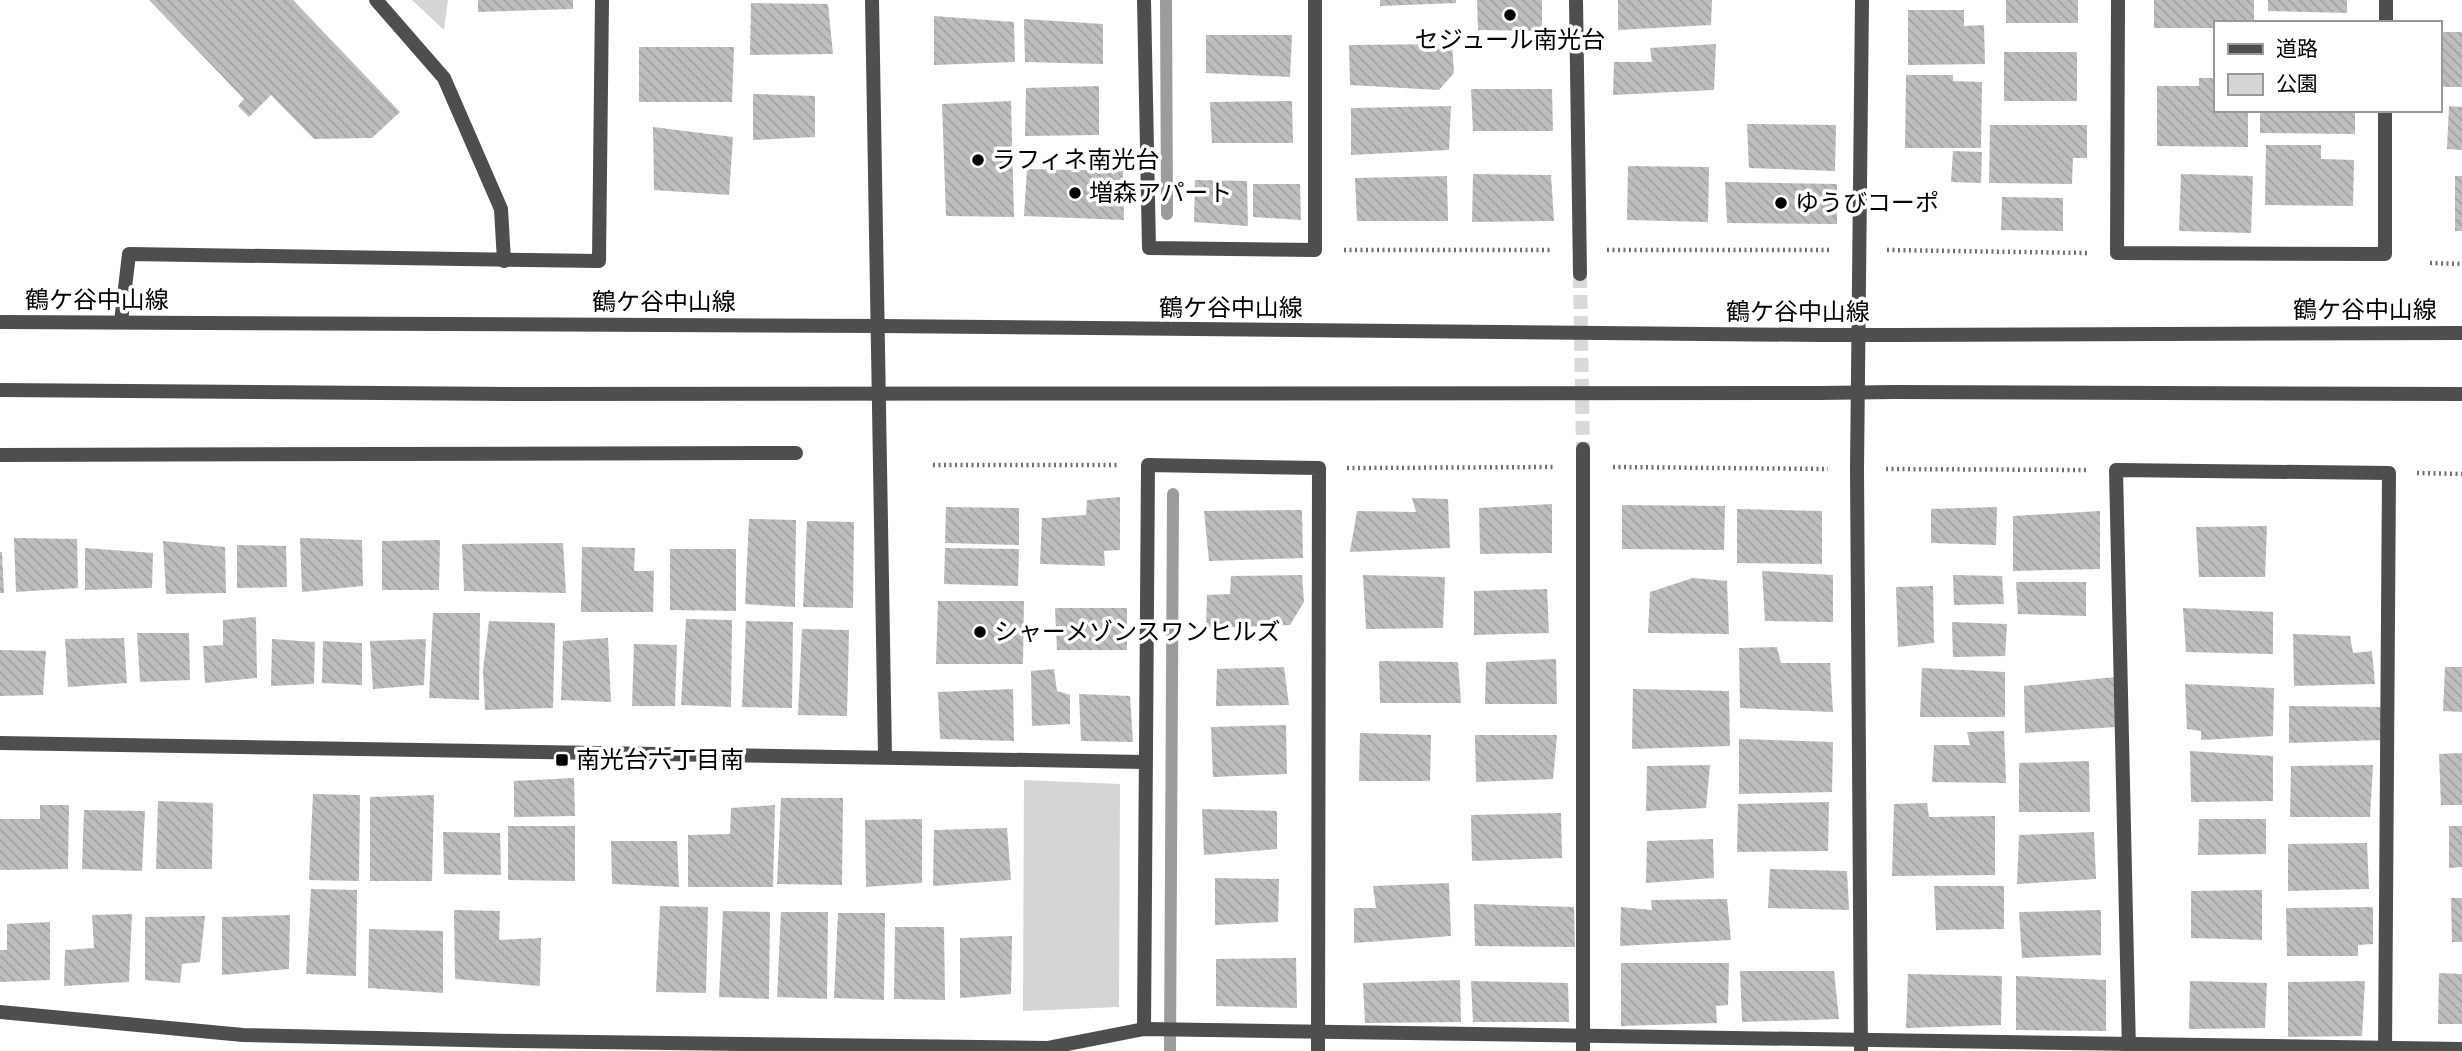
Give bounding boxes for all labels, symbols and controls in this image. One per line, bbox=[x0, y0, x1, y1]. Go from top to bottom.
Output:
marker: セジュール南光台 bbox=[1502, 7, 1518, 23]
legend bbox=[2214, 21, 2441, 112]
place label: セジュール南光台 bbox=[1415, 26, 1605, 53]
text: 道路 bbox=[2276, 37, 2318, 60]
text: 公園 bbox=[2276, 72, 2318, 95]
place label: ラフィネ南光台 bbox=[992, 146, 1160, 173]
marker: ラフィネ南光台 bbox=[970, 152, 986, 168]
place label: 増森アパート bbox=[1089, 179, 1233, 206]
marker: 増森アパート bbox=[1067, 185, 1083, 201]
place label: ゆうびコーポ bbox=[1795, 189, 1939, 216]
marker: ゆうびコーポ bbox=[1773, 195, 1789, 211]
street label: 鶴ケ谷中山線 bbox=[25, 286, 169, 313]
street label: 鶴ケ谷中山線 bbox=[592, 288, 736, 315]
street label: 鶴ケ谷中山線 bbox=[1159, 294, 1303, 321]
street label: 鶴ケ谷中山線 bbox=[2293, 296, 2437, 323]
street label: 鶴ケ谷中山線 bbox=[1726, 298, 1870, 325]
place label: シャーメゾンスワンヒルズ bbox=[994, 618, 1281, 645]
marker: シャーメゾンスワンヒルズ bbox=[972, 624, 988, 640]
place label: 南光台六丁目南 bbox=[576, 746, 744, 773]
marker: 南光台六丁目南 bbox=[554, 752, 570, 768]

